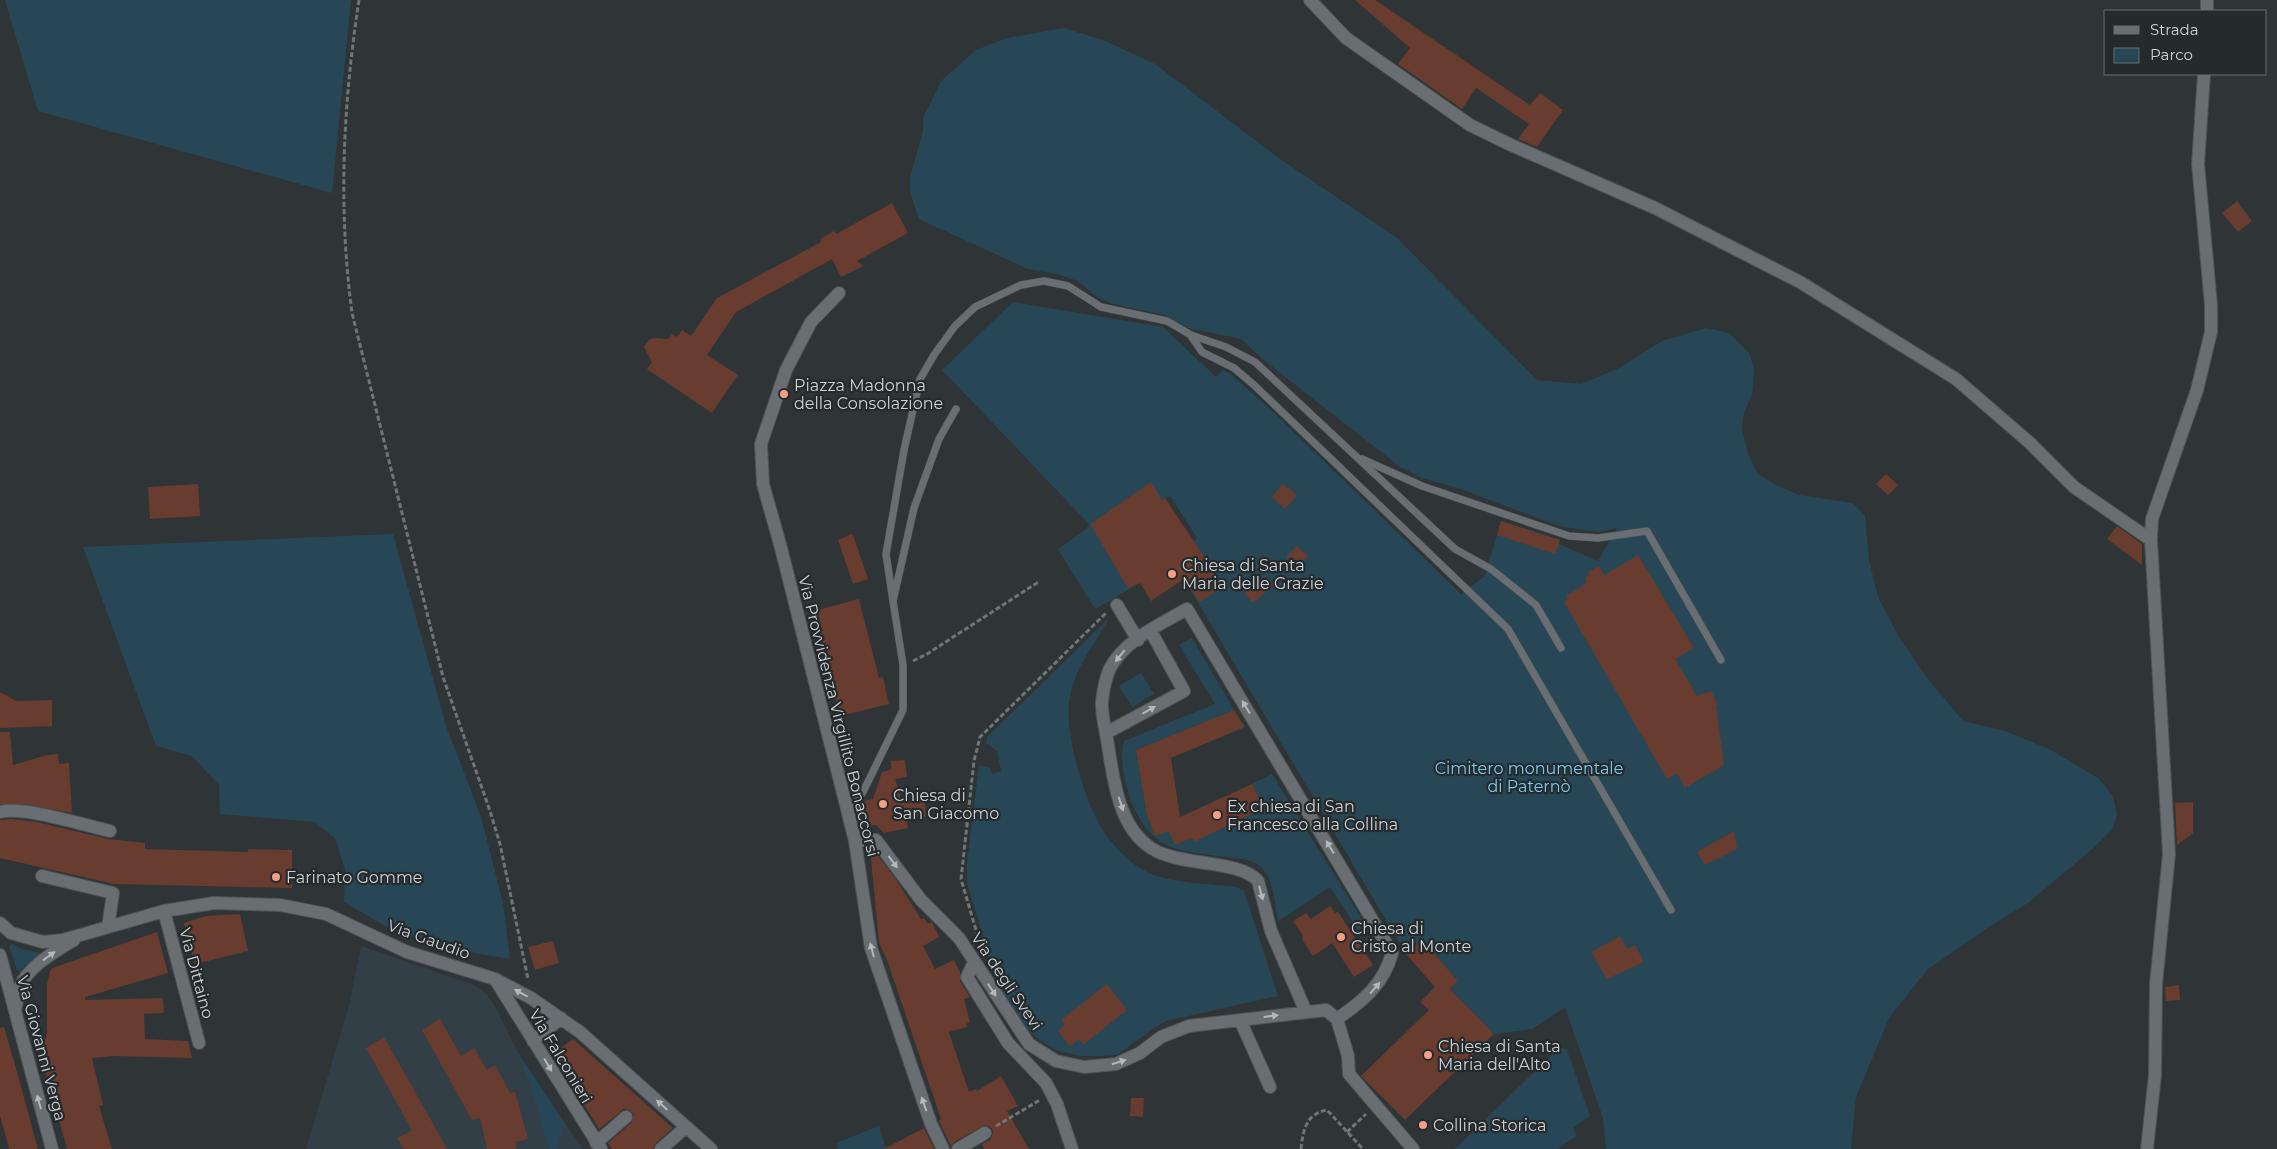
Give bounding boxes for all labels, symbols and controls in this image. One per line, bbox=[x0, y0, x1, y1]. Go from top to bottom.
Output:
legend bbox=[2104, 10, 2267, 75]
text: Strada bbox=[2150, 20, 2199, 39]
text: Parco bbox=[2150, 45, 2193, 64]
place label: Piazza Madonna della Consolazione bbox=[794, 376, 943, 413]
marker: Piazza Madonna della Consolazione bbox=[778, 388, 790, 400]
place label: Chiesa di Santa Maria delle Grazie bbox=[1182, 556, 1324, 593]
marker: Chiesa di Santa Maria delle Grazie bbox=[1166, 568, 1178, 580]
street label: Via Provvidenza Virgillito Bonaccorsi bbox=[794, 574, 883, 859]
one-way arrow bbox=[1115, 649, 1126, 662]
one-way arrow bbox=[1242, 701, 1251, 714]
one-way arrow bbox=[1142, 706, 1157, 714]
park label: Cimitero monumentale di Paternò bbox=[1435, 759, 1623, 796]
place label: Chiesa di San Giacomo bbox=[893, 786, 999, 823]
one-way arrow bbox=[1118, 797, 1126, 812]
place label: Ex chiesa di San Francesco alla Collina bbox=[1227, 797, 1398, 834]
marker: Chiesa di San Giacomo bbox=[877, 798, 889, 810]
marker: Ex chiesa di San Francesco alla Collina bbox=[1211, 809, 1223, 821]
one-way arrow bbox=[1326, 840, 1335, 853]
one-way arrow bbox=[888, 855, 898, 869]
place label: Farinato Gomme bbox=[286, 868, 423, 887]
marker: Farinato Gomme bbox=[270, 871, 282, 883]
one-way arrow bbox=[1257, 886, 1265, 901]
street label: Via Gaudio bbox=[385, 916, 473, 963]
place label: Chiesa di Cristo al Monte bbox=[1351, 919, 1471, 956]
street label: Via Dittaino bbox=[175, 926, 218, 1021]
street label: Via degli Svevi bbox=[967, 929, 1046, 1034]
marker: Chiesa di Cristo al Monte bbox=[1335, 931, 1347, 943]
one-way arrow bbox=[868, 942, 876, 958]
one-way arrow bbox=[42, 951, 56, 961]
street label: Via Giovanni Verga bbox=[13, 973, 70, 1123]
one-way arrow bbox=[1369, 981, 1380, 994]
one-way arrow bbox=[987, 983, 997, 996]
one-way arrow bbox=[514, 989, 529, 997]
street label: Via Falconieri bbox=[525, 1006, 596, 1107]
one-way arrow bbox=[1264, 1012, 1280, 1020]
place label: Chiesa di Santa Maria dell'Alto bbox=[1438, 1037, 1561, 1074]
marker: Chiesa di Santa Maria dell'Alto bbox=[1422, 1049, 1434, 1061]
one-way arrow bbox=[1112, 1058, 1127, 1066]
one-way arrow bbox=[543, 1059, 552, 1072]
one-way arrow bbox=[35, 1094, 43, 1110]
one-way arrow bbox=[920, 1096, 928, 1111]
one-way arrow bbox=[656, 1099, 668, 1111]
place label: Collina Storica bbox=[1433, 1116, 1546, 1135]
marker: Collina Storica bbox=[1417, 1119, 1429, 1131]

